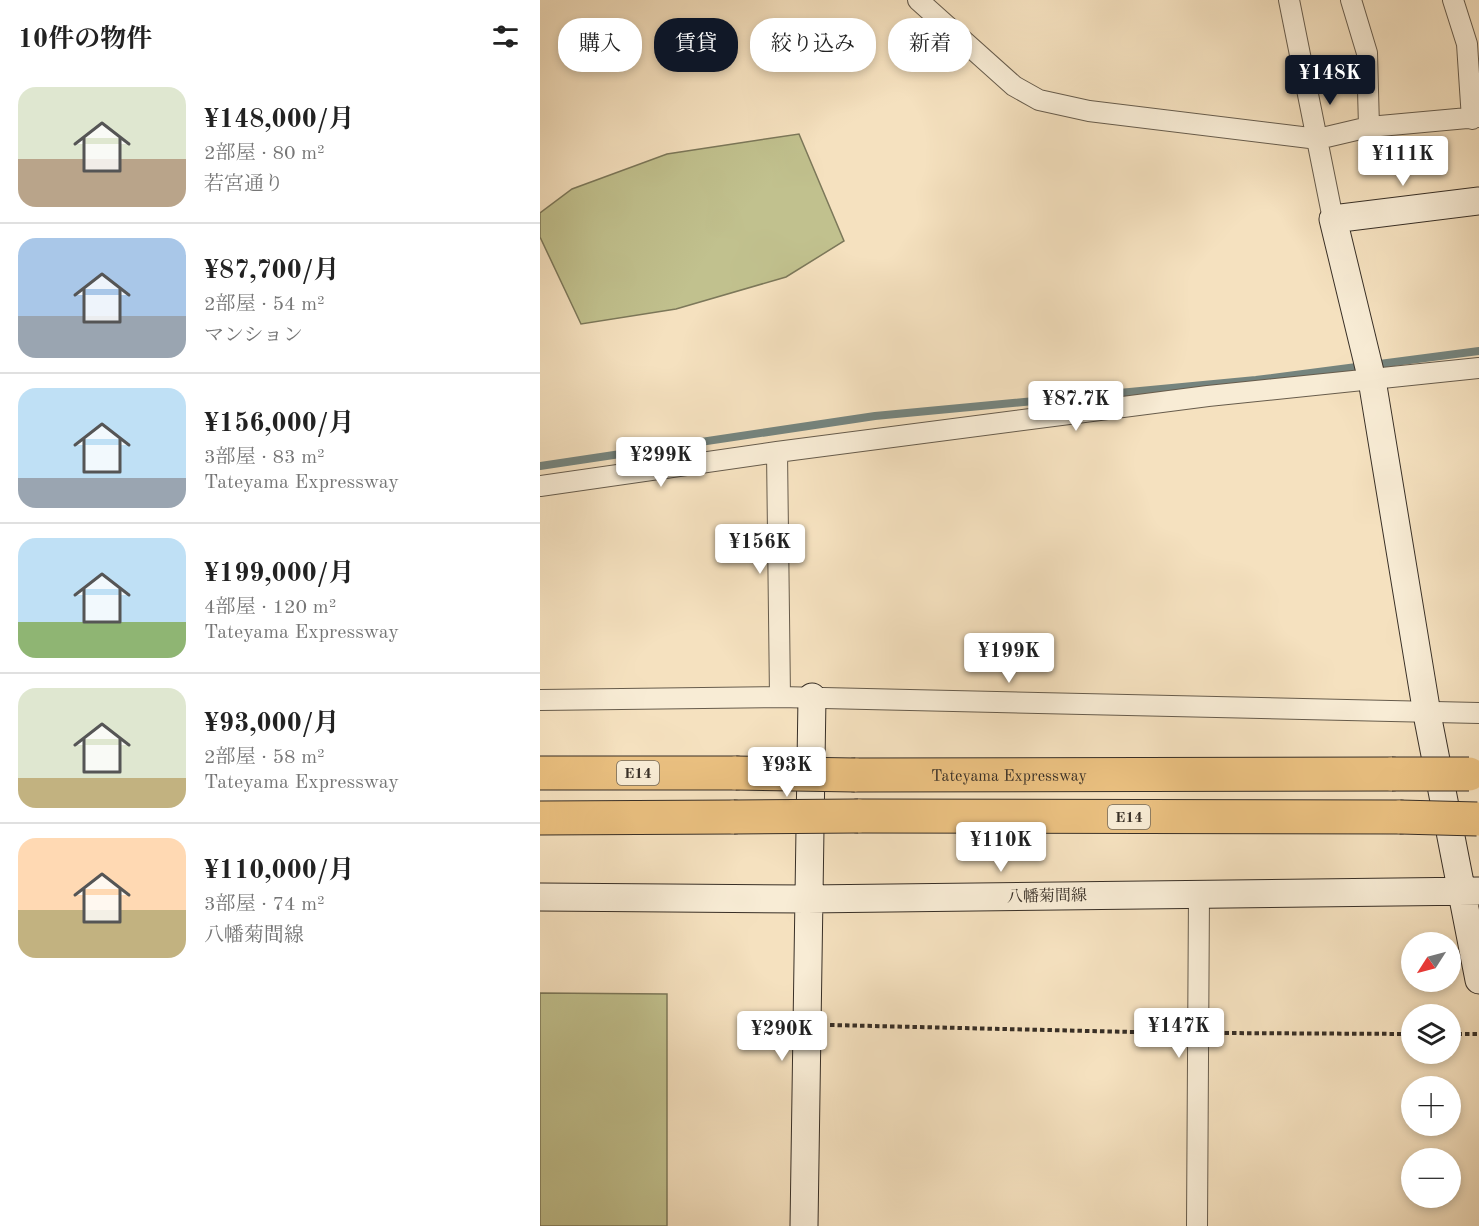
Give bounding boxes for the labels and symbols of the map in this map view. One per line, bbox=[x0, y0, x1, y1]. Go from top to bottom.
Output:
pin: ¥148K bbox=[1288, 55, 1372, 106]
pin: ¥111K bbox=[1361, 136, 1445, 187]
pin: ¥87.7K bbox=[1027, 381, 1125, 432]
pin: ¥299K bbox=[619, 437, 703, 488]
pin: ¥156K bbox=[718, 524, 802, 575]
pin: ¥199K bbox=[967, 633, 1051, 684]
pin: ¥93K bbox=[751, 747, 823, 798]
road number: E14 bbox=[617, 761, 659, 785]
street label: Tateyama Expressway bbox=[931, 769, 1088, 785]
road number: E14 bbox=[1108, 805, 1150, 829]
pin: ¥110K bbox=[959, 822, 1043, 873]
street label: 八幡菊間線 bbox=[1007, 886, 1087, 906]
north arrow bbox=[1401, 932, 1461, 992]
pin: ¥147K bbox=[1137, 1008, 1221, 1059]
pin: ¥290K bbox=[740, 1011, 824, 1062]

